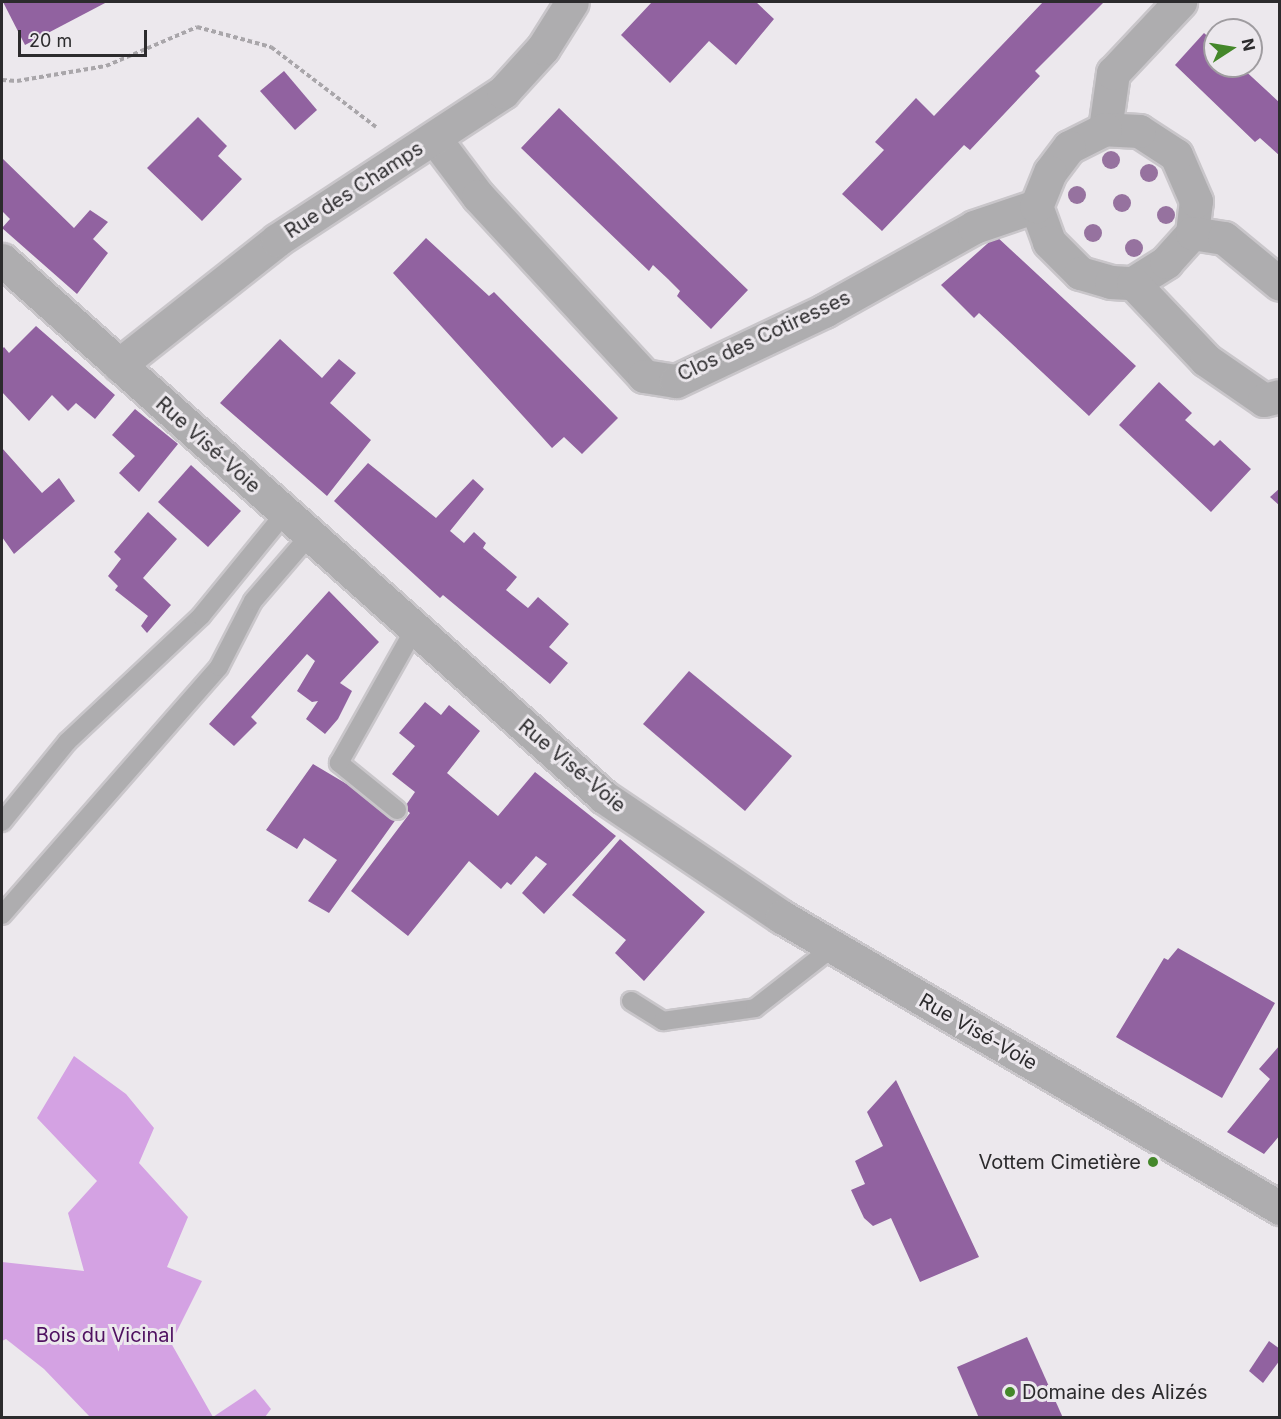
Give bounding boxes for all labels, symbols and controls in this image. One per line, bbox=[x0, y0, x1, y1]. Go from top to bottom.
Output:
scale bar bbox=[21, 18, 150, 56]
north arrow bbox=[1203, 18, 1263, 78]
text: 20 m bbox=[29, 30, 72, 51]
text: N bbox=[1238, 37, 1260, 53]
street label: Rue des Champs bbox=[280, 136, 428, 244]
street label: Clos des Cotiresses bbox=[674, 285, 854, 387]
street label: Rue Visé-Voie bbox=[151, 392, 265, 498]
street label: Rue Visé-Voie bbox=[514, 714, 630, 818]
street label: Rue Visé-Voie bbox=[915, 989, 1041, 1075]
place label: Vottem Cimetière bbox=[978, 1150, 1141, 1174]
marker: Vottem Cimetière bbox=[1146, 1155, 1160, 1169]
park label: Bois du Vicinal bbox=[36, 1323, 174, 1347]
place label: Domaine des Alizés bbox=[1022, 1380, 1208, 1404]
marker: Domaine des Alizés bbox=[1003, 1385, 1017, 1399]

